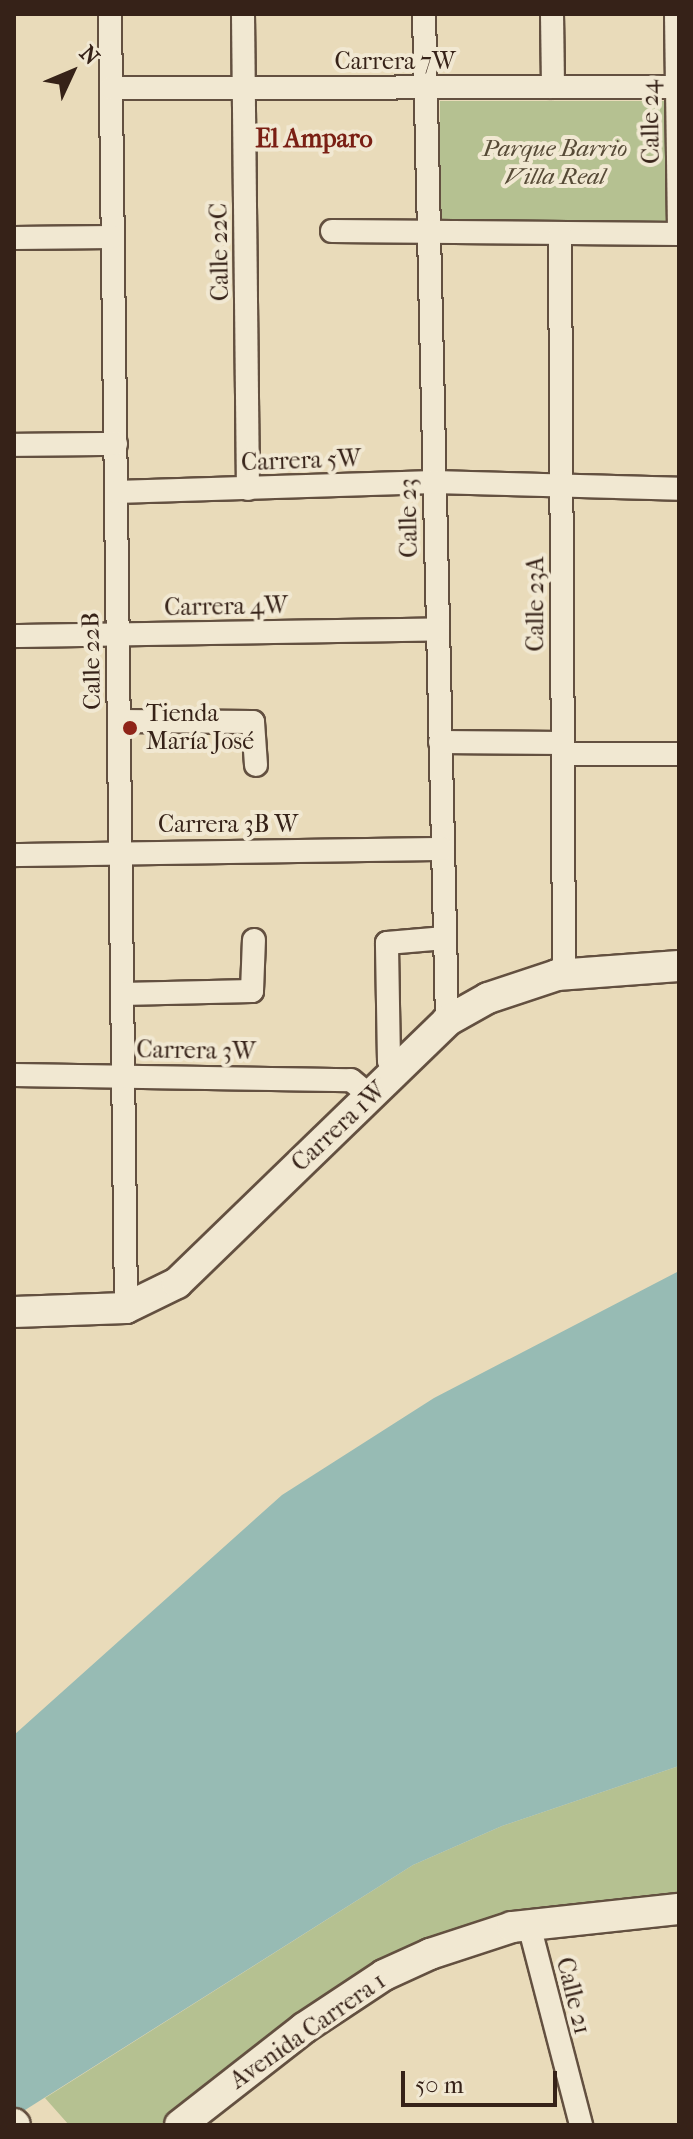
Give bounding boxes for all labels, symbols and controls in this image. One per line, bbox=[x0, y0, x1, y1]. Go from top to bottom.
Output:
north arrow bbox=[32, 32, 112, 112]
text: N bbox=[74, 40, 104, 70]
street label: Carrera 7W bbox=[335, 48, 455, 76]
street label: Calle 24 bbox=[636, 80, 666, 164]
district label: El Amparo bbox=[255, 123, 373, 155]
park label: Parque Barrio Villa Real bbox=[483, 135, 627, 191]
street label: Calle 22C bbox=[205, 203, 235, 301]
street label: Carrera 5W bbox=[241, 445, 361, 477]
street label: Calle 23 bbox=[394, 478, 424, 558]
street label: Calle 23A bbox=[522, 556, 550, 652]
street label: Carrera 4W bbox=[164, 592, 288, 622]
street label: Calle 22B bbox=[77, 612, 107, 710]
place label: Tienda María José bbox=[146, 700, 254, 756]
marker: Tienda María José bbox=[121, 719, 139, 737]
street label: Carrera 3B W bbox=[158, 811, 298, 839]
street label: Carrera 3W bbox=[136, 1036, 256, 1066]
street label: Carrera 1W bbox=[286, 1076, 392, 1178]
street label: Calle 21 bbox=[550, 1955, 596, 2037]
street label: Avenida Carrera 1 bbox=[225, 1967, 391, 2095]
scale bar bbox=[405, 2055, 561, 2105]
text: 50 m bbox=[415, 2071, 464, 2099]

